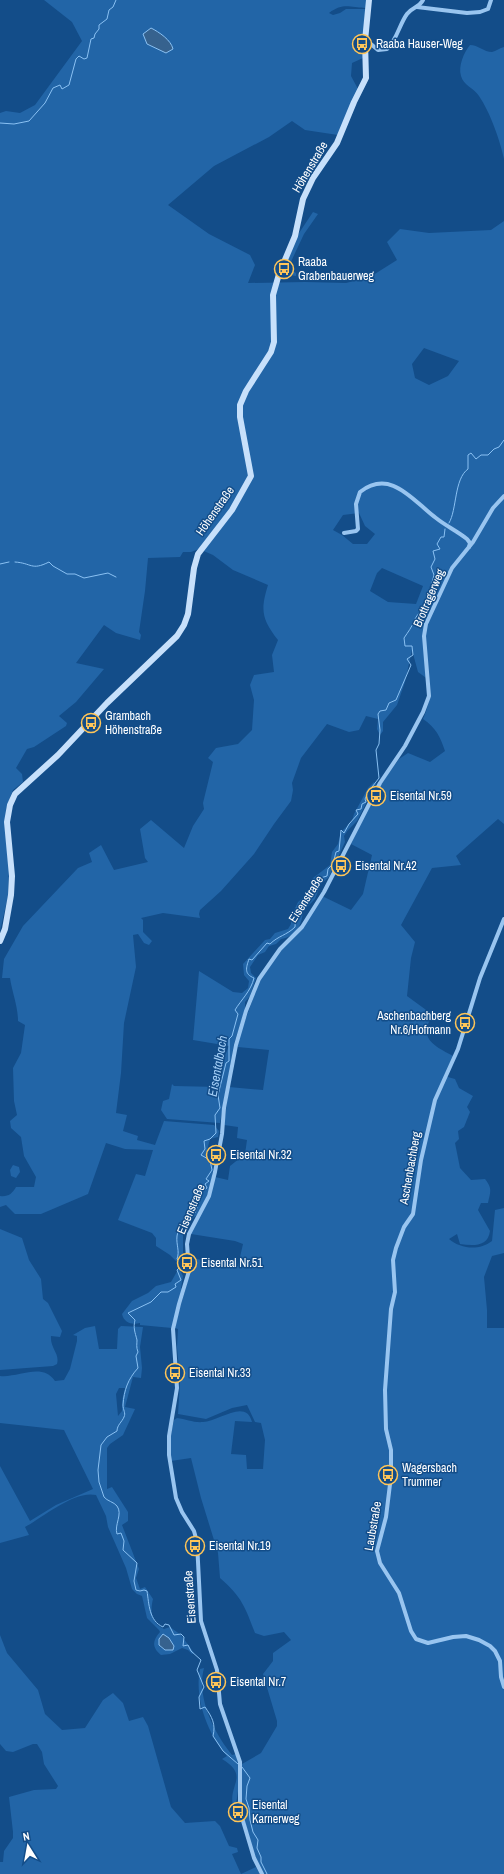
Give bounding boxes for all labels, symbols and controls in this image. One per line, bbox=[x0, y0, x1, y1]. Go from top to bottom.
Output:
bus stop icon: Raaba Hauser-Weg bbox=[351, 33, 373, 55]
place label: Raaba Hauser-Weg bbox=[376, 36, 463, 52]
street label: Höhenstraße bbox=[288, 138, 332, 196]
place label: Raaba Grabenbauerweg bbox=[298, 254, 375, 284]
bus stop icon: Raaba Grabenbauerweg bbox=[273, 258, 295, 280]
street label: Höhenstraße bbox=[192, 483, 238, 539]
street label: Brottragerweg bbox=[410, 566, 449, 630]
place label: Grambach Höhenstraße bbox=[105, 708, 162, 738]
bus stop icon: Grambach Höhenstraße bbox=[80, 712, 102, 734]
bus stop icon: Eisental Nr.59 bbox=[365, 785, 387, 807]
place label: Eisental Nr.59 bbox=[390, 788, 452, 804]
bus stop icon: Eisental Nr.42 bbox=[330, 855, 352, 877]
place label: Eisental Nr.42 bbox=[355, 858, 417, 874]
street label: Eisenstraße bbox=[285, 872, 327, 926]
place label: Aschenbachberg Nr.6/Hofmann bbox=[376, 1008, 452, 1038]
bus stop icon: Aschenbachberg Nr.6/Hofmann bbox=[454, 1012, 476, 1034]
water label: Eisentalbach bbox=[204, 1034, 231, 1098]
street label: Aschenbachberg bbox=[396, 1130, 424, 1207]
bus stop icon: Eisental Nr.32 bbox=[205, 1144, 227, 1166]
place label: Eisental Nr.32 bbox=[230, 1147, 292, 1163]
street label: Eisenstraße bbox=[173, 1181, 209, 1237]
bus stop icon: Eisental Nr.51 bbox=[176, 1252, 198, 1274]
place label: Eisental Nr.51 bbox=[201, 1255, 263, 1271]
bus stop icon: Eisental Nr.33 bbox=[164, 1362, 186, 1384]
place label: Eisental Nr.33 bbox=[189, 1365, 251, 1381]
place label: Wagersbach Trummer bbox=[402, 1460, 457, 1490]
bus stop icon: Wagersbach Trummer bbox=[377, 1464, 399, 1486]
street label: Laubstraße bbox=[361, 1500, 385, 1552]
bus stop icon: Eisental Nr.19 bbox=[184, 1535, 206, 1557]
place label: Eisental Nr.19 bbox=[209, 1538, 271, 1554]
street label: Eisenstraße bbox=[180, 1570, 200, 1624]
bus stop icon: Eisental Nr.7 bbox=[205, 1671, 227, 1693]
place label: Eisental Nr.7 bbox=[230, 1674, 287, 1690]
place label: Eisental Karnerweg bbox=[252, 1797, 300, 1827]
bus stop icon: Eisental Karnerweg bbox=[227, 1801, 249, 1823]
north arrow bbox=[8, 1826, 48, 1866]
text: N bbox=[22, 1829, 31, 1844]

